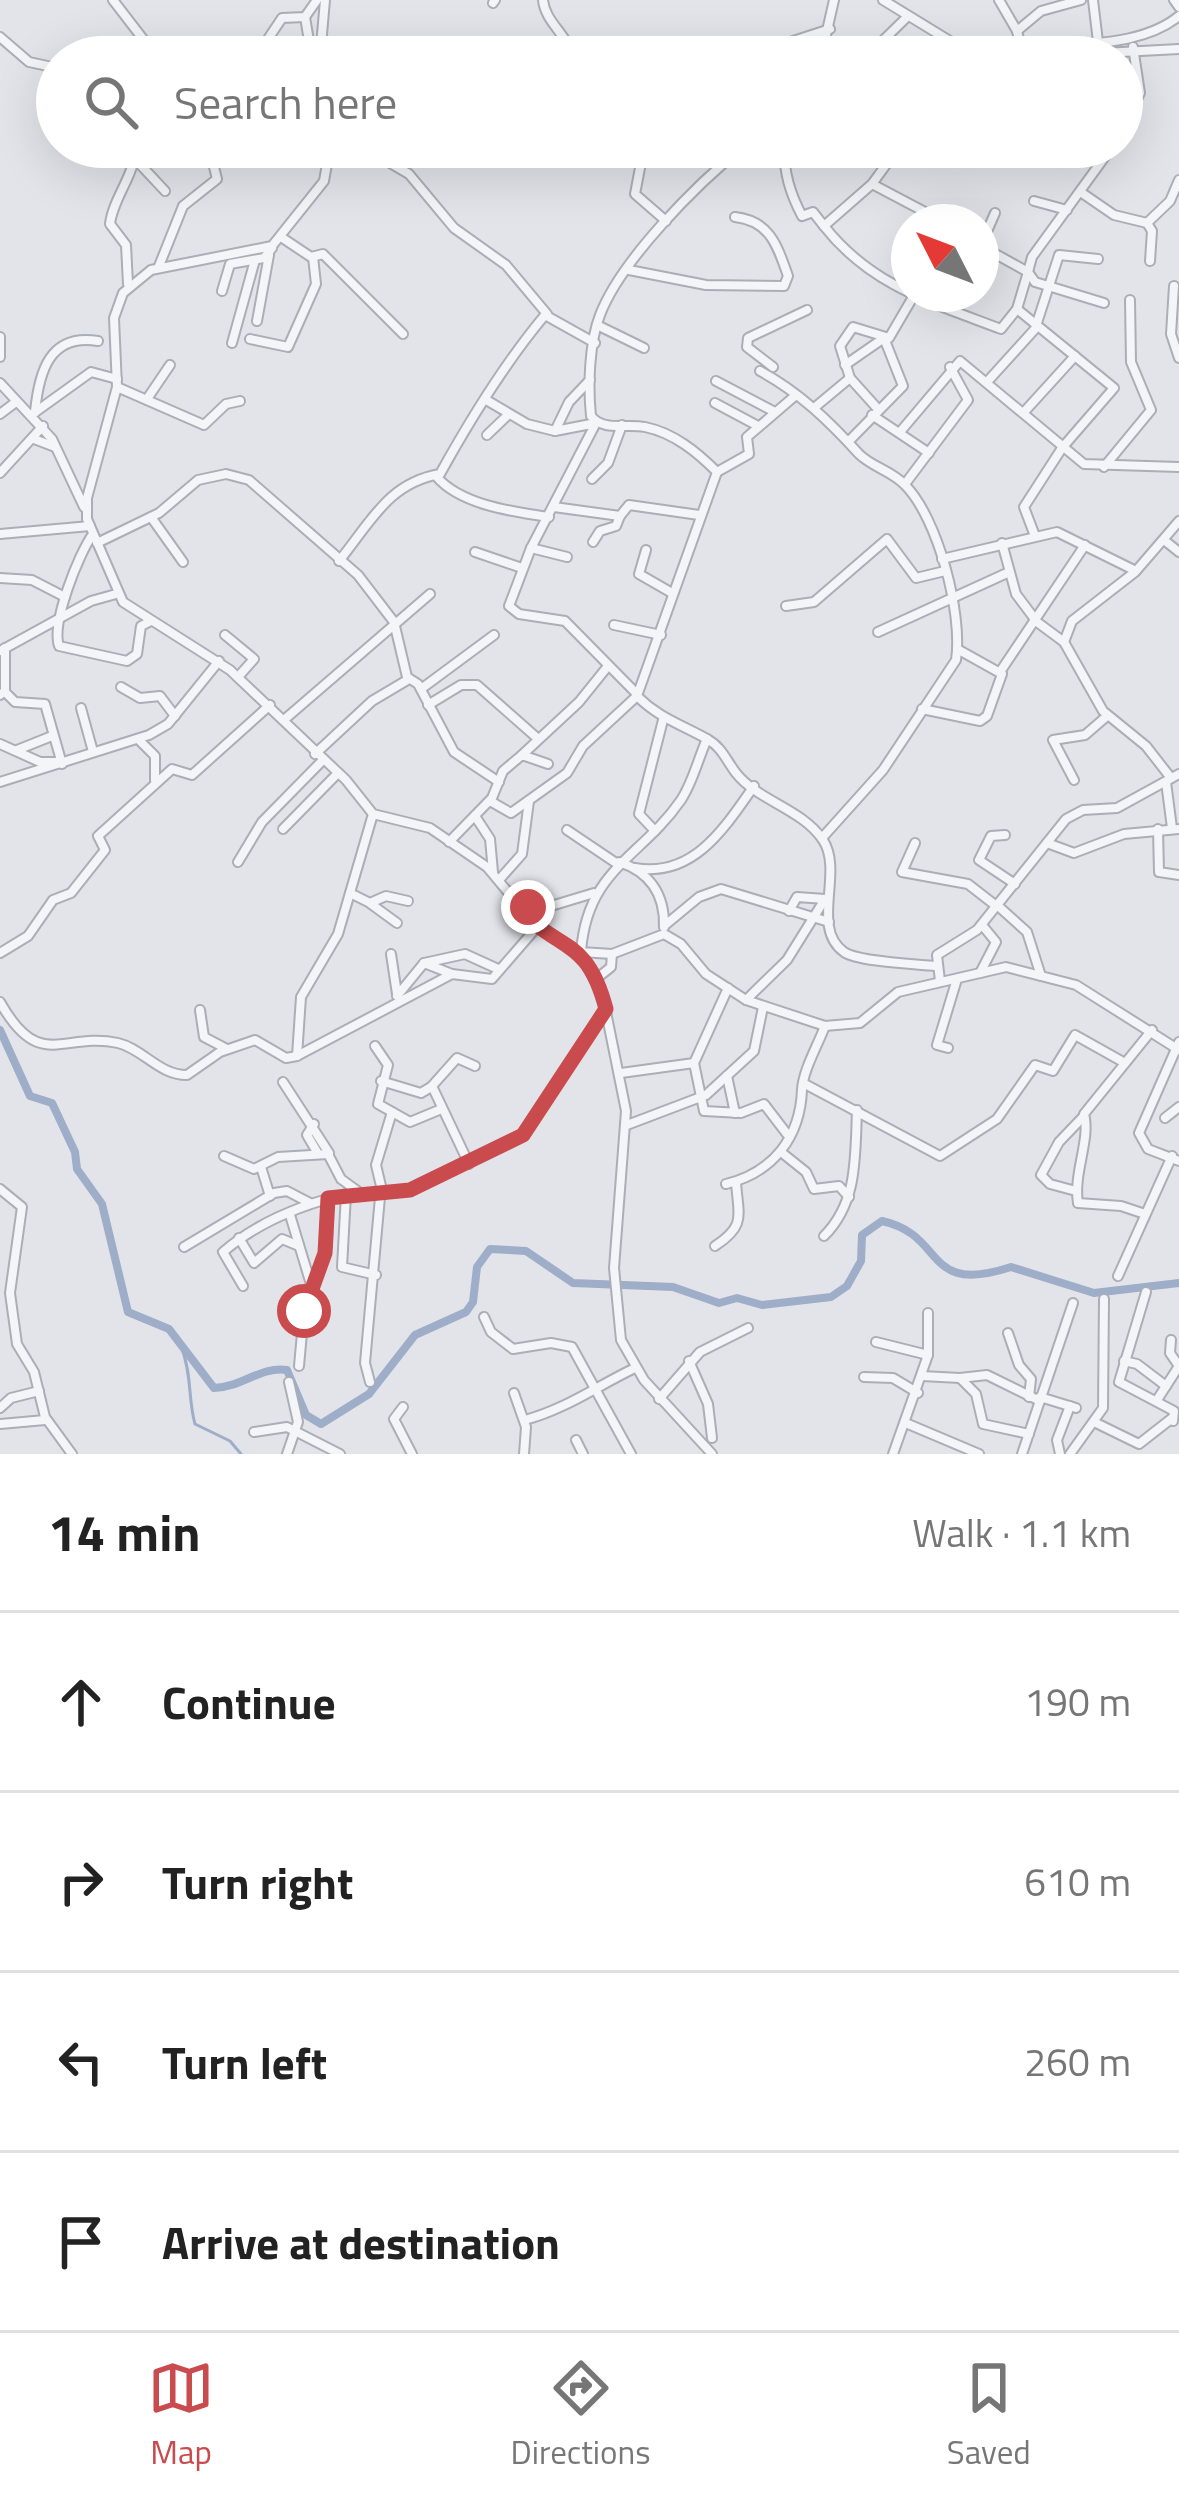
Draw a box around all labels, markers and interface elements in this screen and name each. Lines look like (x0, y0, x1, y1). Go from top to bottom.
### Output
search box (36, 36, 1143, 168)
text: Search here (174, 68, 397, 136)
icon: search (78, 69, 144, 135)
north arrow (891, 204, 999, 312)
route end (501, 880, 555, 934)
route start (277, 1284, 331, 1338)
text: 14 min (48, 1493, 201, 1571)
text: Walk · 1.1 km (912, 1503, 1131, 1562)
text: Continue (162, 1668, 336, 1736)
icon: ahead (48, 1669, 114, 1735)
text: 190 m (1024, 1672, 1131, 1731)
text: Turn right (162, 1848, 353, 1916)
icon: right (48, 1849, 114, 1915)
text: 610 m (1024, 1852, 1131, 1911)
text: Turn left (162, 2028, 327, 2096)
icon: left (48, 2029, 114, 2095)
text: 260 m (1024, 2032, 1131, 2091)
text: Arrive at destination (162, 2208, 560, 2276)
icon: arrive (48, 2209, 114, 2275)
tab: Map (148, 2355, 214, 2477)
tab: Directions (511, 2355, 650, 2477)
tab: Saved (947, 2355, 1031, 2477)

